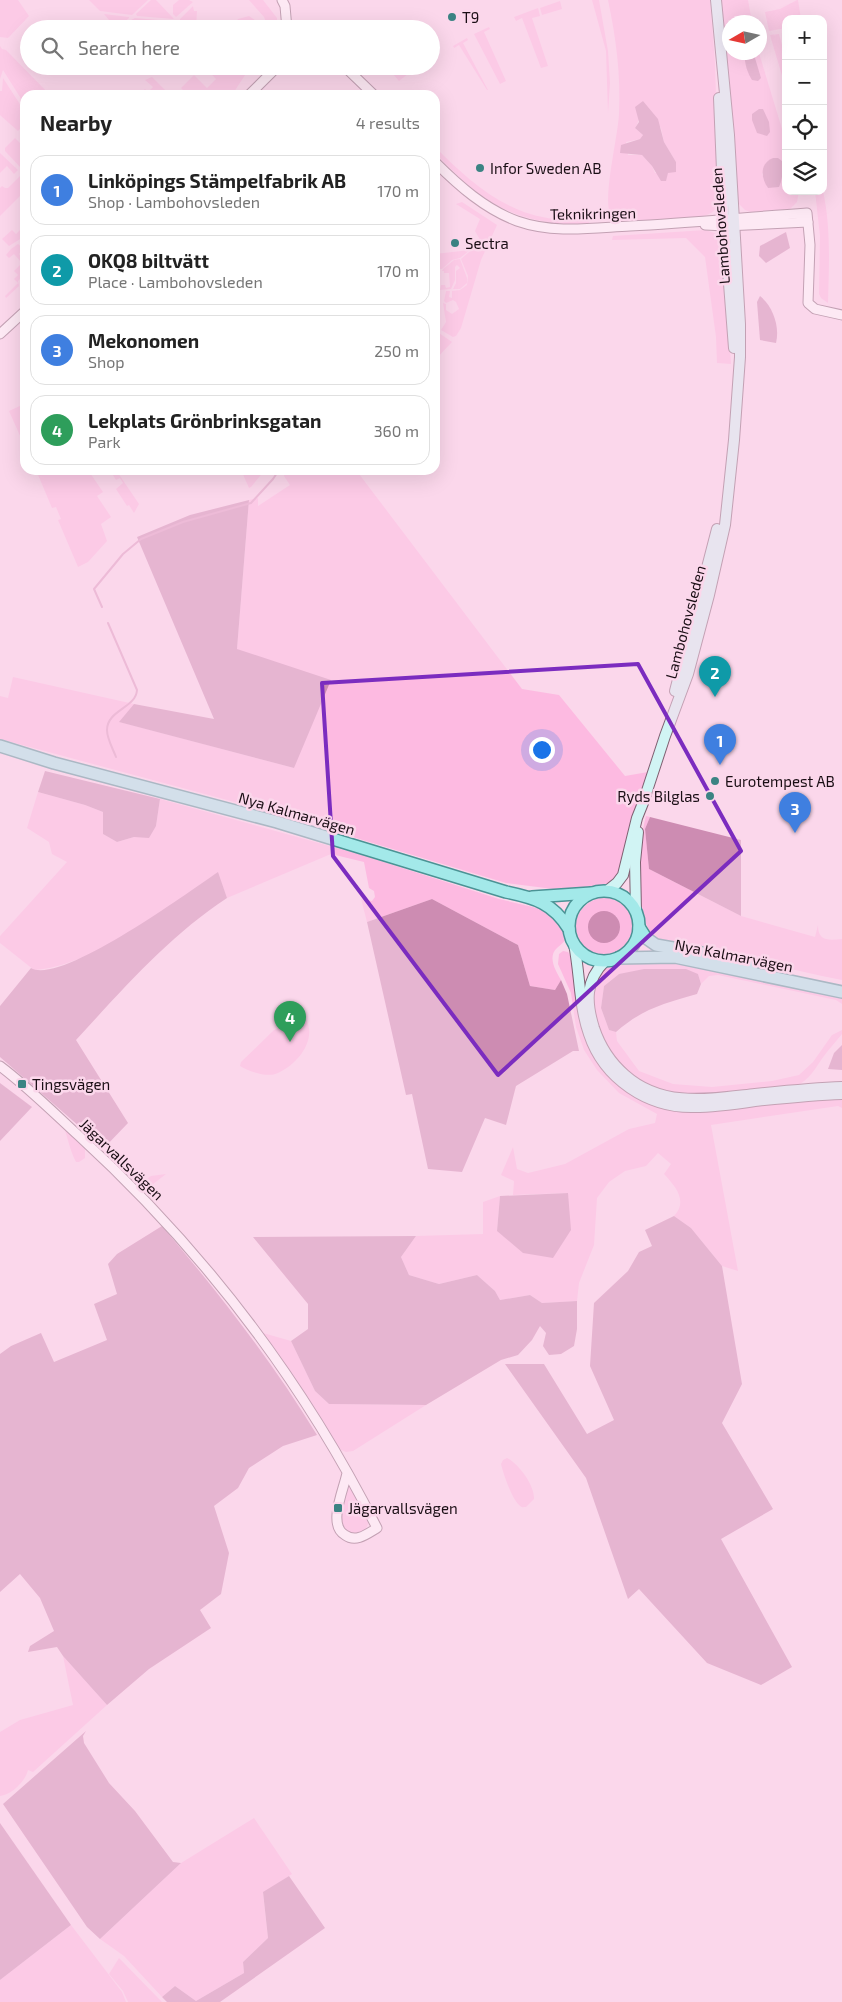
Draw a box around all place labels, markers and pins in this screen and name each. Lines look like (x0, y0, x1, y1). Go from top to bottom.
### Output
place label: T9 (462, 8, 479, 26)
marker: T9 (446, 11, 458, 23)
place label: Infor Sweden AB (490, 159, 601, 177)
marker: Infor Sweden AB (474, 162, 486, 174)
place label: Sectra (465, 234, 509, 252)
marker: Sectra (449, 237, 461, 249)
pin: 2 (699, 656, 731, 697)
pin: 1 (704, 724, 736, 765)
place label: Eurotempest AB (725, 772, 835, 790)
marker: Eurotempest AB (709, 775, 721, 787)
place label: Ryds Bilglas (617, 787, 700, 805)
marker: Ryds Bilglas (704, 790, 716, 802)
pin: 3 (779, 792, 811, 833)
pin: 4 (274, 1001, 306, 1042)
place label: Tingsvägen (32, 1075, 110, 1093)
marker: Tingsvägen (16, 1078, 28, 1090)
place label: Jägarvallsvägen (348, 1499, 458, 1517)
marker: Jägarvallsvägen (332, 1502, 344, 1514)

